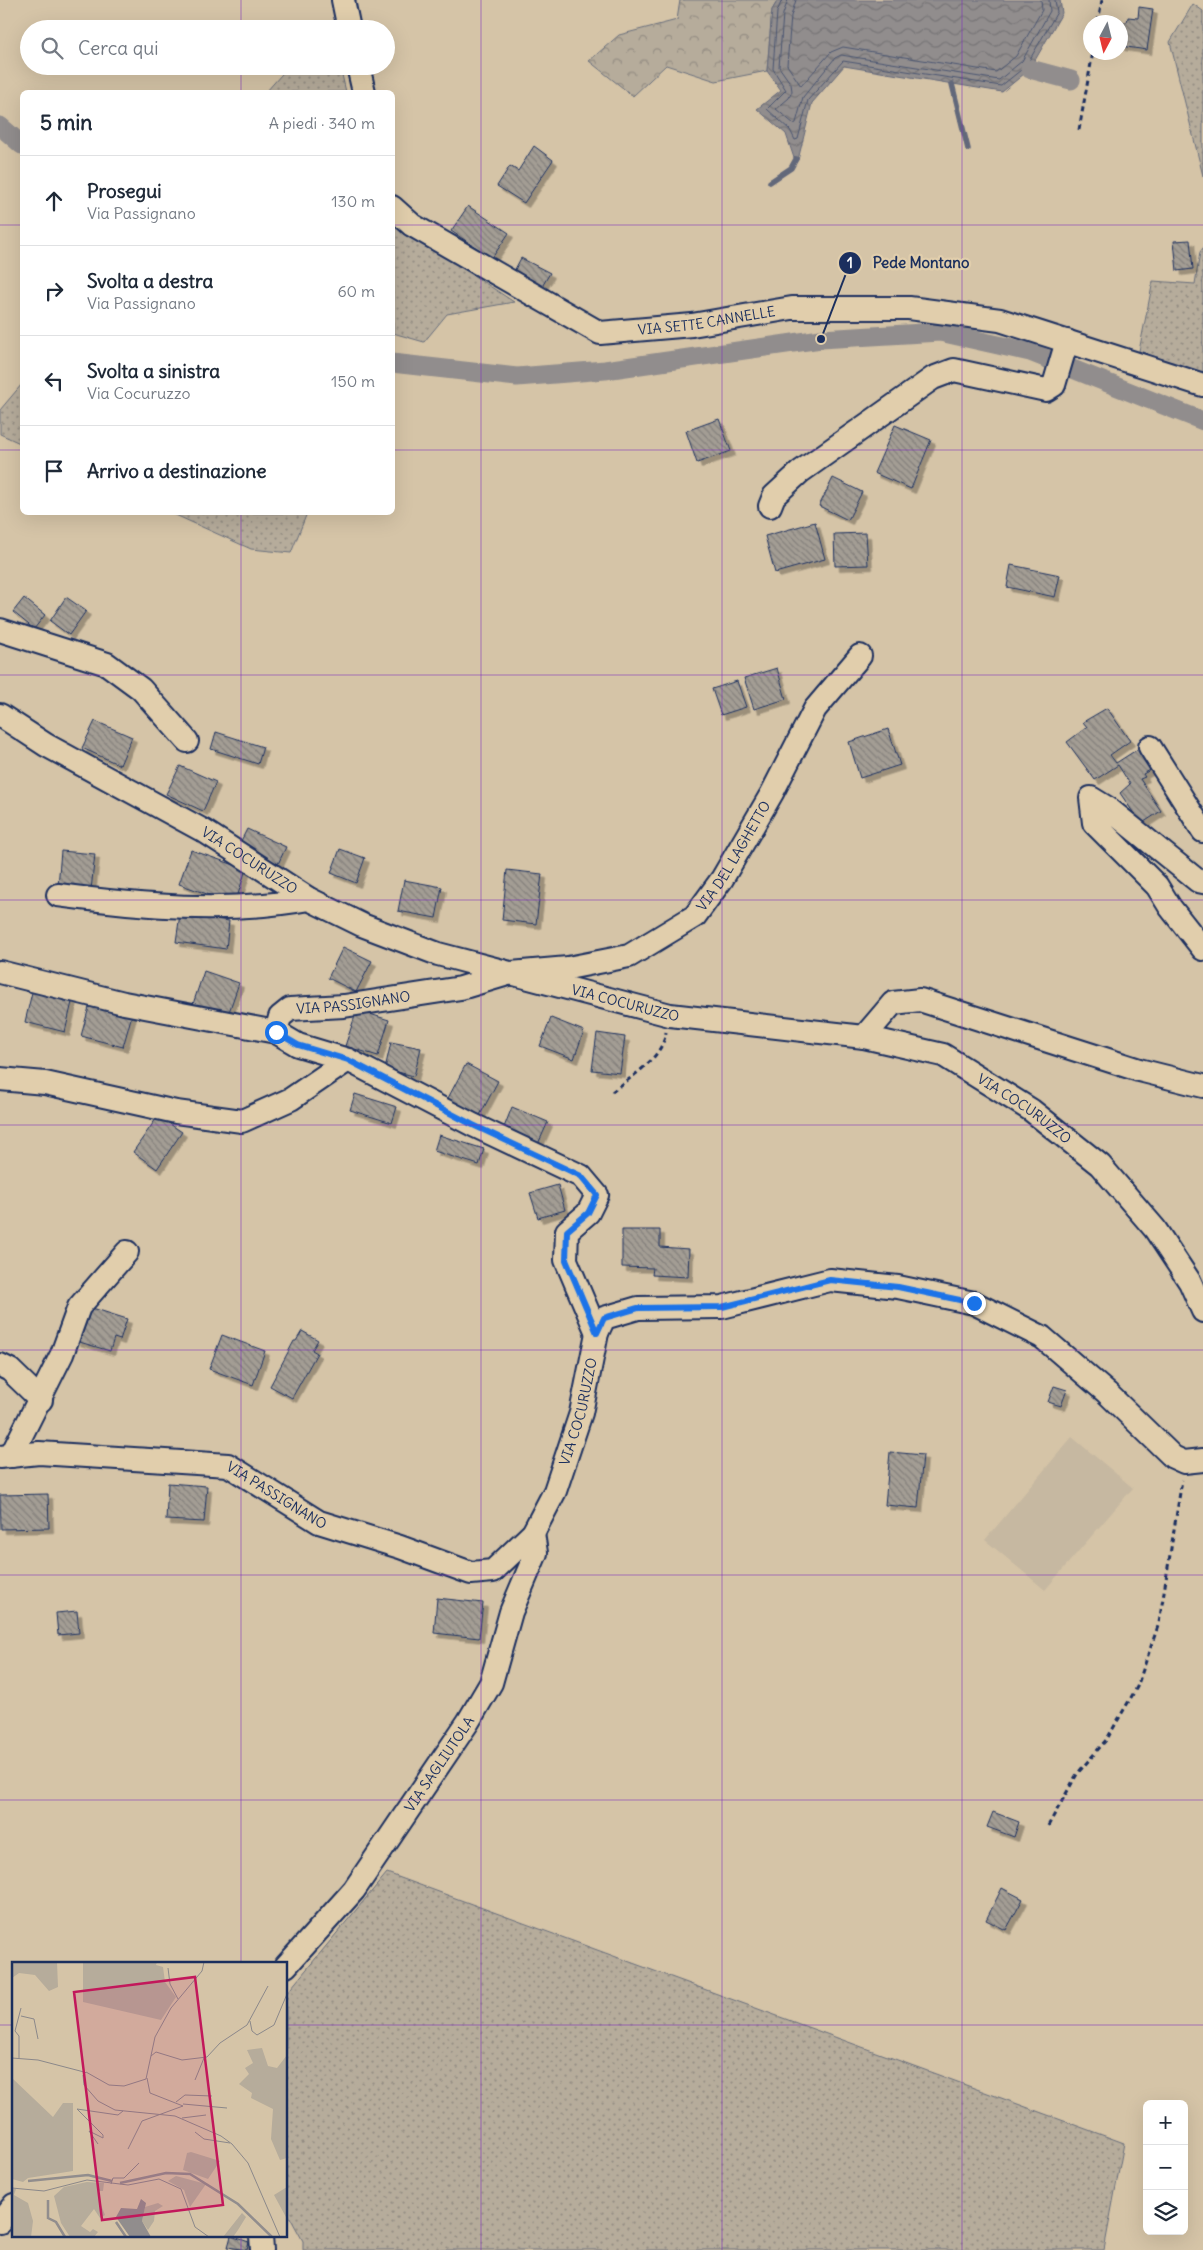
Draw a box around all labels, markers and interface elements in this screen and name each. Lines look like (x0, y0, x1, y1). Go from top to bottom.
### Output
north arrow (1083, 15, 1128, 60)
search box (20, 20, 395, 75)
icon: search (38, 34, 66, 62)
text: Cerca qui (78, 36, 159, 60)
text: 5 min (40, 109, 92, 136)
text: A piedi · 340 m (269, 113, 375, 133)
text: Prosegui (87, 179, 162, 203)
icon: ahead (40, 187, 68, 215)
text: 130 m (331, 191, 375, 211)
text: Via Passignano (87, 203, 196, 223)
callout: Pede Montano (838, 248, 980, 278)
text: 1 (847, 253, 853, 272)
text: Pede Montano (873, 253, 970, 272)
text: Svolta a destra (87, 269, 213, 293)
icon: right (40, 277, 68, 305)
text: 60 m (337, 281, 375, 301)
text: Via Passignano (87, 293, 196, 313)
street label: VIA SETTE CANNELLE (637, 302, 777, 339)
text: Svolta a sinistra (87, 359, 220, 383)
icon: left (40, 367, 68, 395)
text: 150 m (331, 371, 375, 391)
text: Via Cocuruzzo (87, 383, 190, 403)
icon: arrive (40, 457, 68, 485)
text: Arrivo a destinazione (87, 459, 266, 483)
street label: VIA DEL LAGHETTO (693, 798, 775, 915)
street label: VIA COCURUZZO (198, 823, 301, 898)
street label: VIA COCURUZZO (569, 980, 680, 1025)
street label: VIA PASSIGNANO (296, 987, 412, 1018)
route start (265, 1021, 288, 1044)
street label: VIA COCURUZZO (974, 1070, 1075, 1148)
route end (963, 1292, 986, 1315)
street label: VIA COCURUZZO (555, 1356, 601, 1468)
street label: VIA PASSIGNANO (223, 1457, 329, 1533)
street label: VIA SAGLIUTOLA (401, 1713, 478, 1816)
inset map (12, 1962, 288, 2238)
map controls (1143, 2100, 1188, 2235)
button: + (1143, 2100, 1188, 2145)
button: − (1143, 2145, 1188, 2190)
button: layers (1143, 2190, 1188, 2235)

